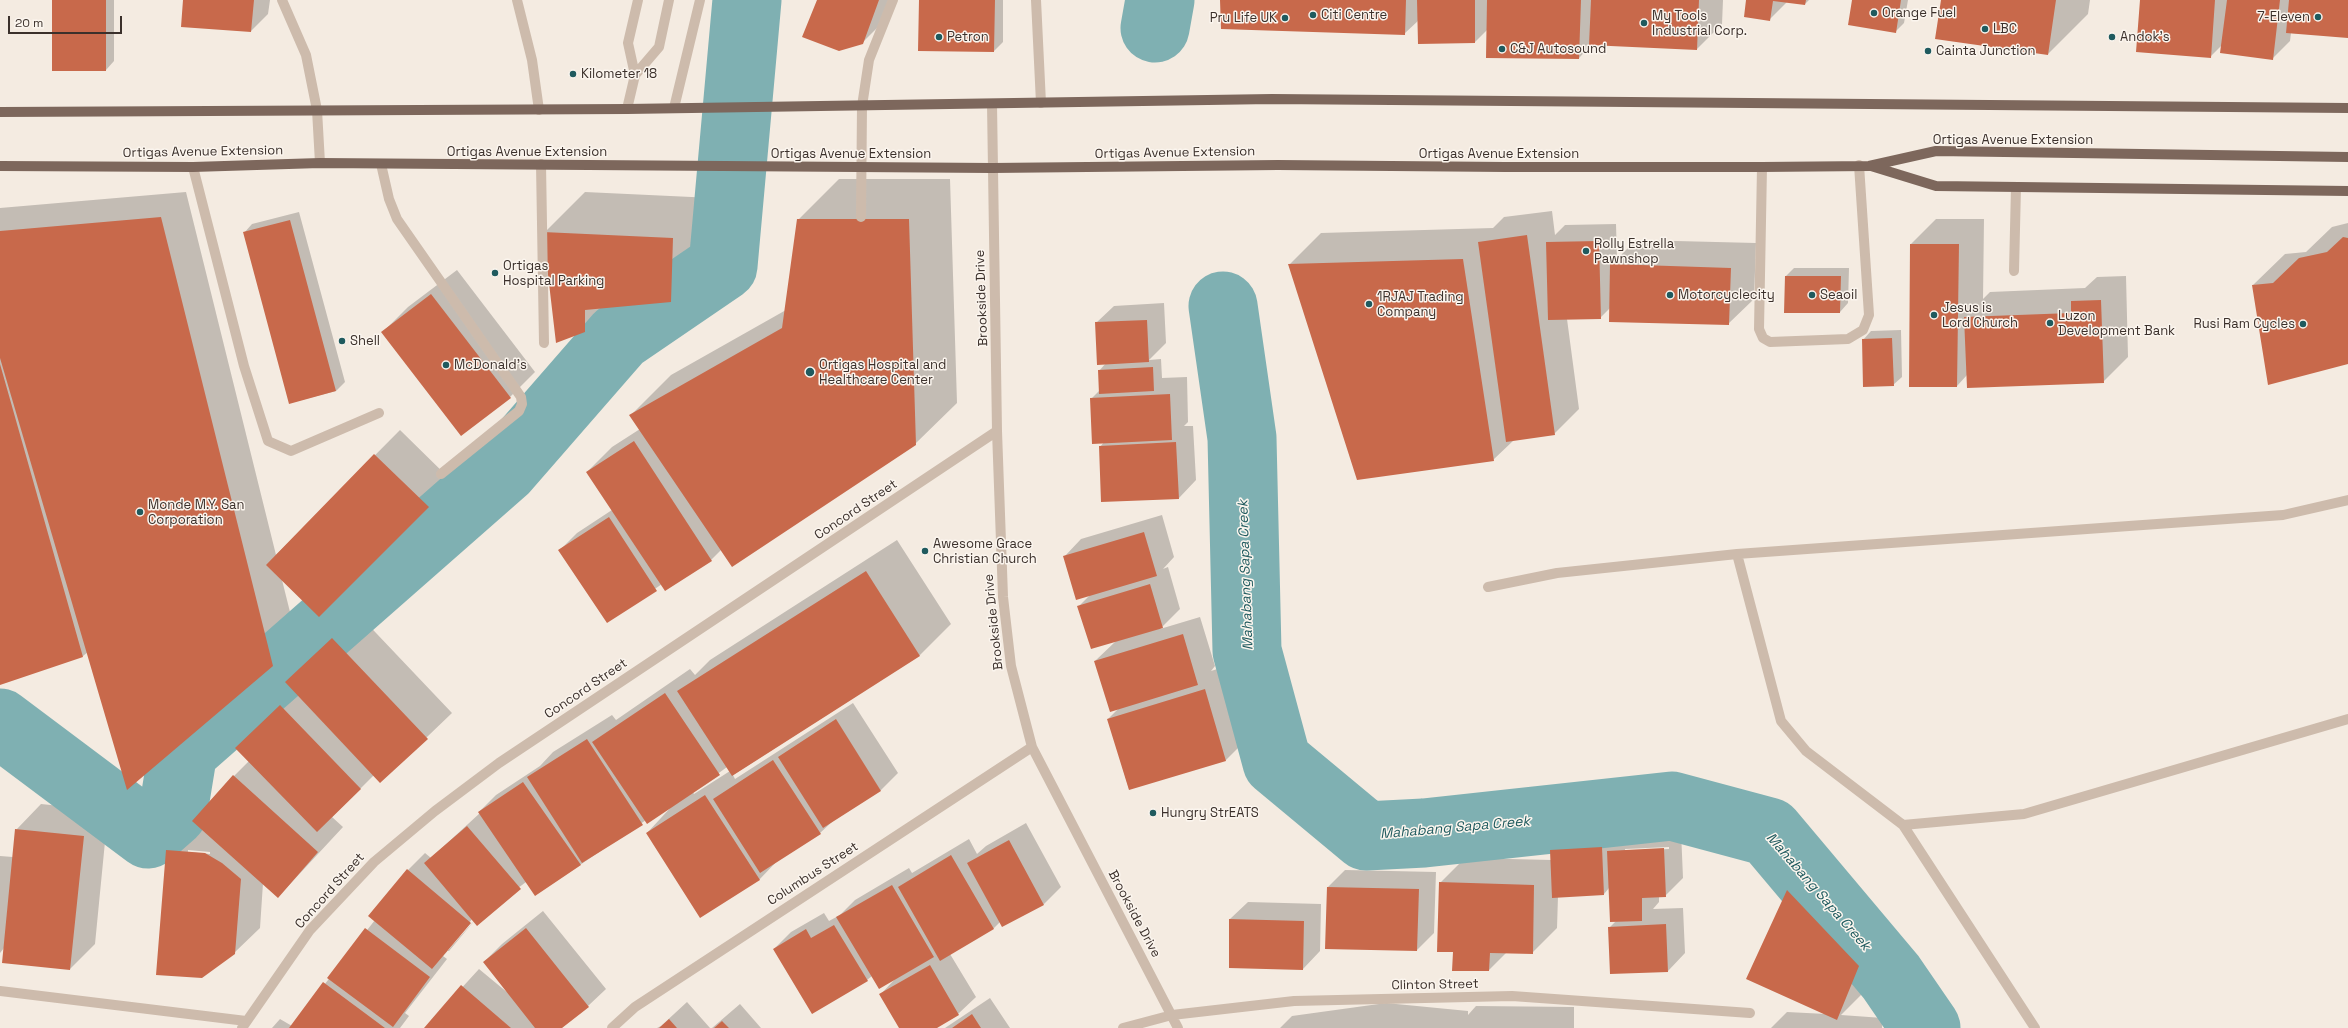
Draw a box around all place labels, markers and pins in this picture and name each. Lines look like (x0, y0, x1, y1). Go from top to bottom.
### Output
place label: Orange Fuel (1882, 5, 1956, 21)
place label: Citi Centre (1321, 7, 1387, 23)
place label: My Tools Industrial Corp. (1652, 8, 1747, 39)
marker: Orange Fuel (1869, 8, 1879, 18)
place label: 7-Eleven (2257, 9, 2310, 25)
place label: Pru Life UK (1210, 10, 1277, 26)
marker: Citi Centre (1308, 10, 1318, 20)
marker: 7-Eleven (2313, 12, 2323, 22)
marker: Pru Life UK (1280, 13, 1290, 23)
marker: My Tools Industrial Corp. (1639, 18, 1649, 28)
place label: LBC (1993, 21, 2017, 37)
marker: LBC (1980, 24, 1990, 34)
place label: Petron (947, 29, 989, 45)
place label: Andok's (2120, 29, 2170, 45)
marker: Petron (934, 32, 944, 42)
marker: Andok's (2107, 32, 2117, 42)
place label: C&J Autosound (1510, 41, 1606, 57)
place label: Cainta Junction (1936, 43, 2036, 59)
marker: C&J Autosound (1497, 44, 1507, 54)
marker: Cainta Junction (1923, 46, 1933, 56)
place label: Kilometer 18 (581, 66, 657, 82)
marker: Kilometer 18 (568, 69, 578, 79)
place label: Rolly Estrella Pawnshop (1594, 236, 1674, 267)
marker: Rolly Estrella Pawnshop (1581, 246, 1591, 256)
place label: Ortigas Hospital Parking (503, 258, 604, 289)
marker: Ortigas Hospital Parking (490, 268, 500, 278)
place label: Motorcyclecity (1678, 287, 1775, 303)
place label: Seaoil (1820, 287, 1857, 303)
place label: 1RJAJ Trading Company (1377, 289, 1464, 320)
marker: Motorcyclecity (1665, 290, 1675, 300)
marker: Seaoil (1807, 290, 1817, 300)
marker: 1RJAJ Trading Company (1364, 299, 1374, 309)
place label: Jesus is Lord Church (1942, 300, 2018, 331)
place label: Luzon Development Bank (2058, 308, 2175, 339)
marker: Jesus is Lord Church (1929, 310, 1939, 320)
place label: Rusi Ram Cycles (2193, 316, 2295, 332)
marker: Luzon Development Bank (2045, 318, 2055, 328)
marker: Rusi Ram Cycles (2298, 319, 2308, 329)
place label: Shell (350, 333, 380, 349)
marker: Shell (337, 336, 347, 346)
place label: McDonald's (454, 357, 527, 373)
place label: Ortigas Hospital and Healthcare Center (819, 357, 946, 388)
marker: McDonald's (441, 360, 451, 370)
marker: Ortigas Hospital and Healthcare Center (804, 366, 816, 378)
place label: Monde M.Y. San Corporation (148, 497, 245, 528)
marker: Monde M.Y. San Corporation (135, 507, 145, 517)
place label: Awesome Grace Christian Church (933, 536, 1037, 567)
marker: Awesome Grace Christian Church (920, 546, 930, 556)
place label: Hungry StrEATS (1161, 805, 1259, 821)
marker: Hungry StrEATS (1148, 808, 1158, 818)

